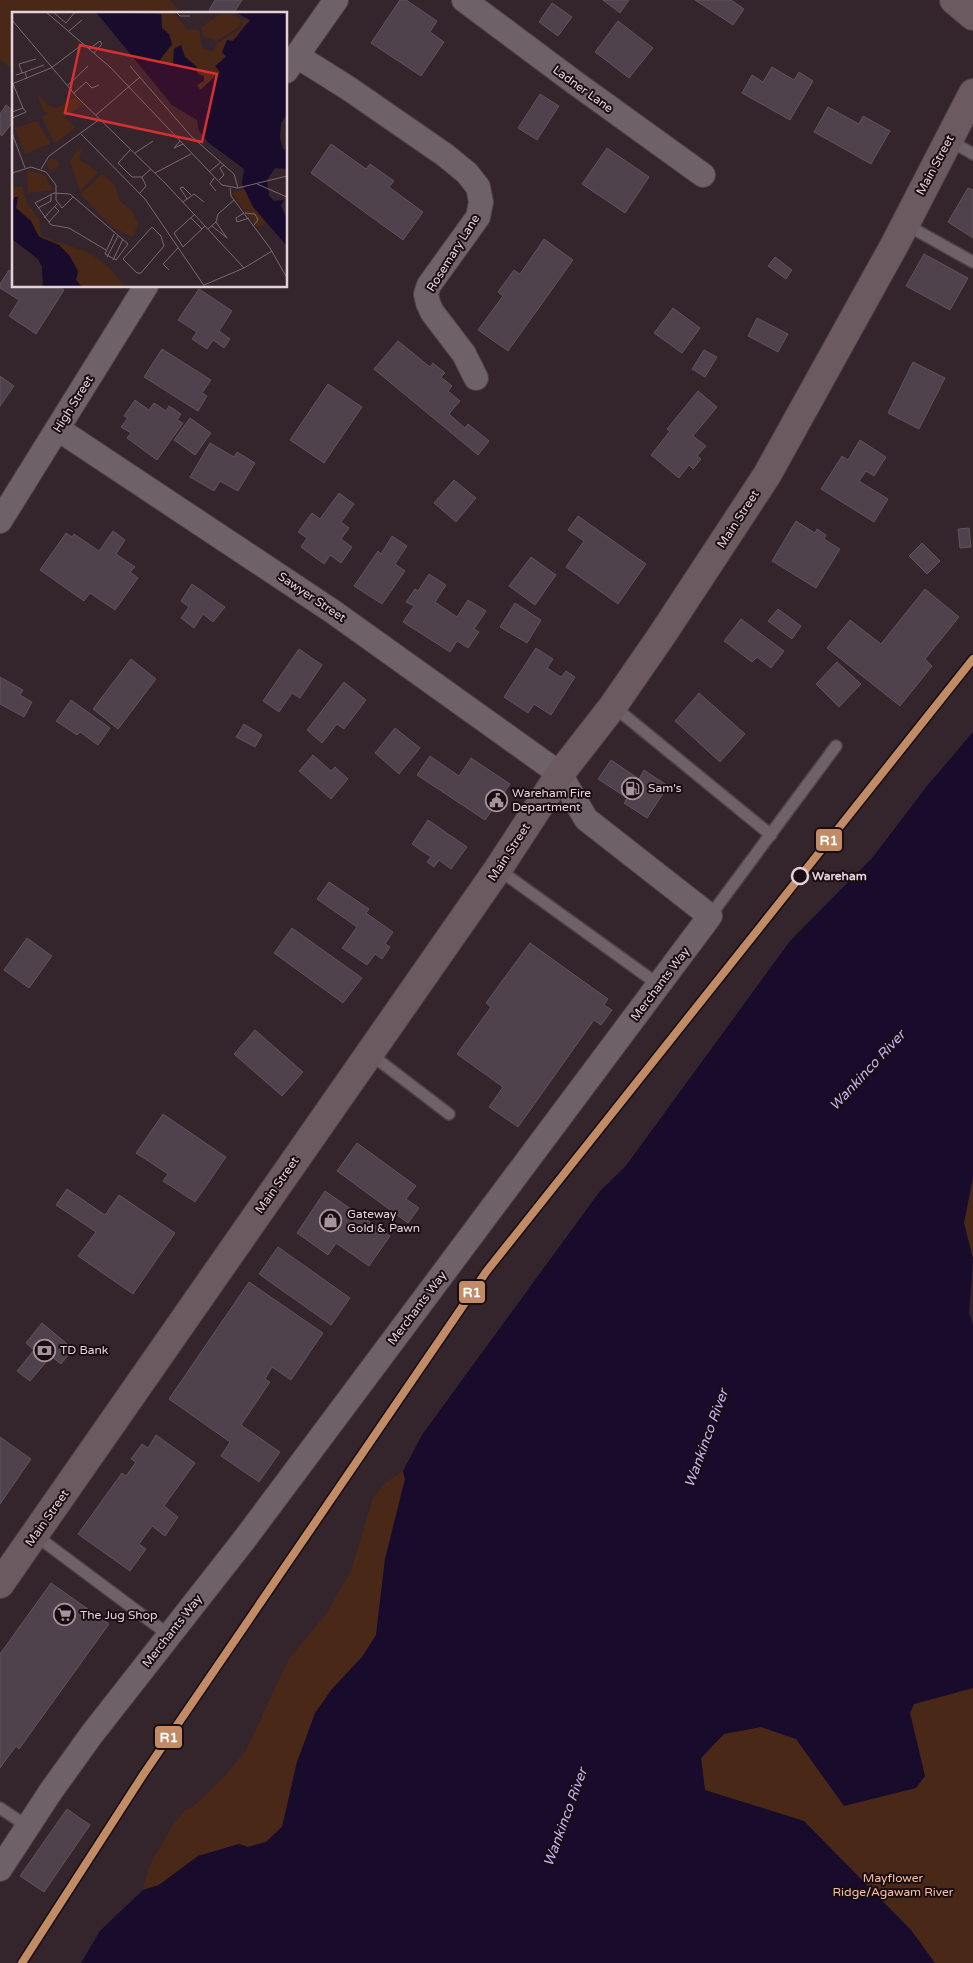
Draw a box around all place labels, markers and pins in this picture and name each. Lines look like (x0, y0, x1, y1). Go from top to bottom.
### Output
fuel station icon: Sam's (620, 776, 644, 800)
place label: Sam's (648, 781, 682, 795)
place label: Wareham Fire Department (512, 786, 591, 814)
public building icon: Wareham Fire Department (484, 788, 508, 812)
marker: Wareham (791, 867, 809, 885)
place label: Wareham (812, 869, 867, 883)
place label: Gateway Gold & Pawn (347, 1207, 420, 1235)
shop icon: Gateway Gold & Pawn (319, 1209, 343, 1233)
bank icon: TD Bank (32, 1338, 56, 1362)
place label: TD Bank (60, 1343, 109, 1357)
supermarket icon: The Jug Shop (52, 1603, 76, 1627)
place label: The Jug Shop (80, 1608, 158, 1622)

